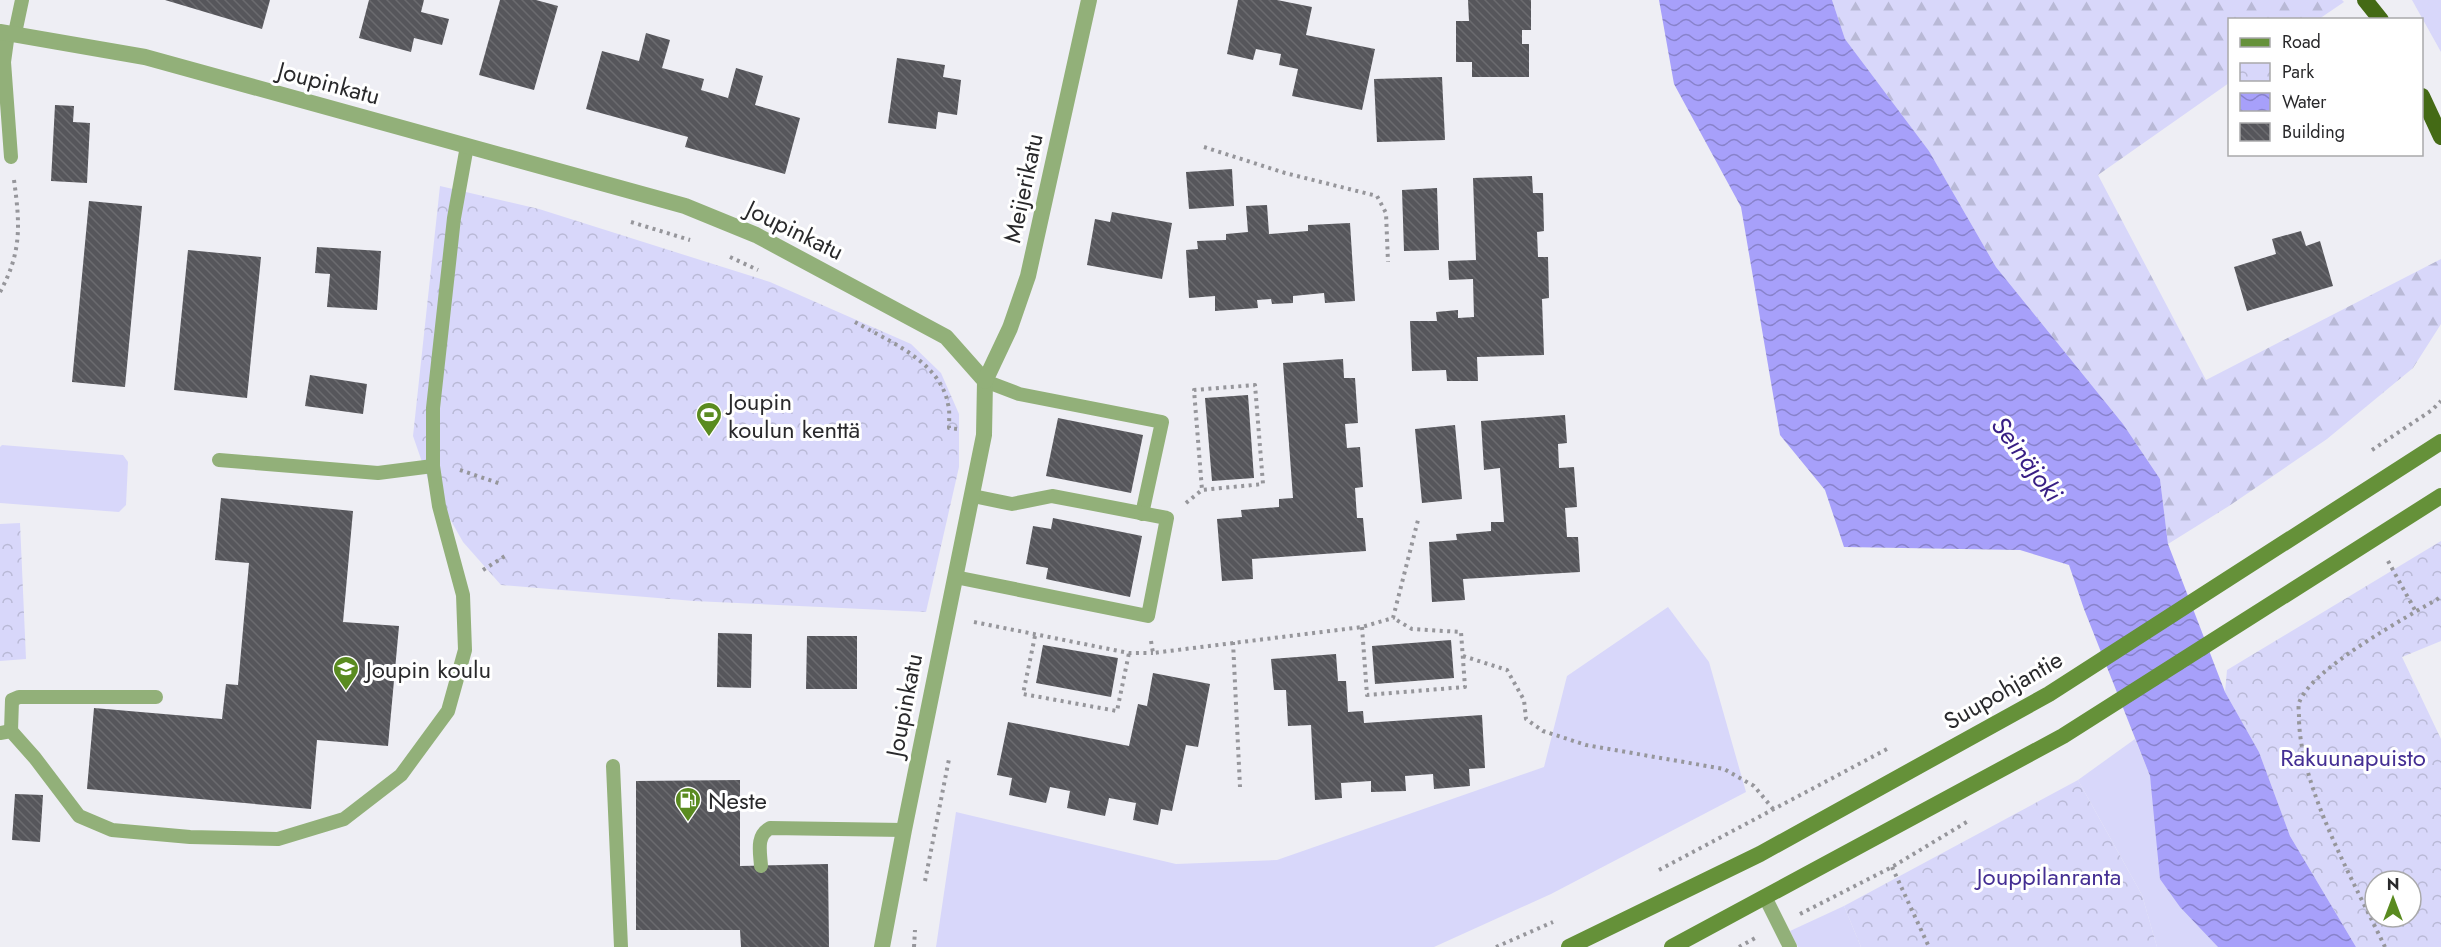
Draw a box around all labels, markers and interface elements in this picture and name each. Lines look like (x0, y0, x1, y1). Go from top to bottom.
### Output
legend (2228, 18, 2423, 156)
text: Road (2282, 29, 2321, 55)
street label: Joupinkatu (271, 52, 384, 113)
text: Park (2282, 59, 2314, 85)
text: Water (2282, 89, 2327, 115)
text: Building (2282, 119, 2345, 145)
street label: Meijerikatu (994, 130, 1052, 246)
street label: Joupinkatu (738, 190, 850, 269)
place label: Joupin koulun kenttä (725, 384, 860, 447)
sports icon: Joupin koulun kenttä (694, 400, 724, 438)
water label: Seinäjoki (1982, 408, 2072, 510)
street label: Suupohjantie (1937, 642, 2069, 738)
street label: Joupinkatu (876, 650, 931, 763)
place label: Joupin koulu (363, 652, 491, 687)
school or university icon: Joupin koulu (331, 654, 361, 692)
park label: Rakuunapuisto (2280, 740, 2426, 775)
place label: Neste (708, 783, 767, 818)
fuel station icon: Neste (673, 785, 703, 823)
park label: Jouppilanranta (1974, 859, 2121, 894)
north arrow (2363, 869, 2423, 929)
text: N (2387, 873, 2399, 896)

